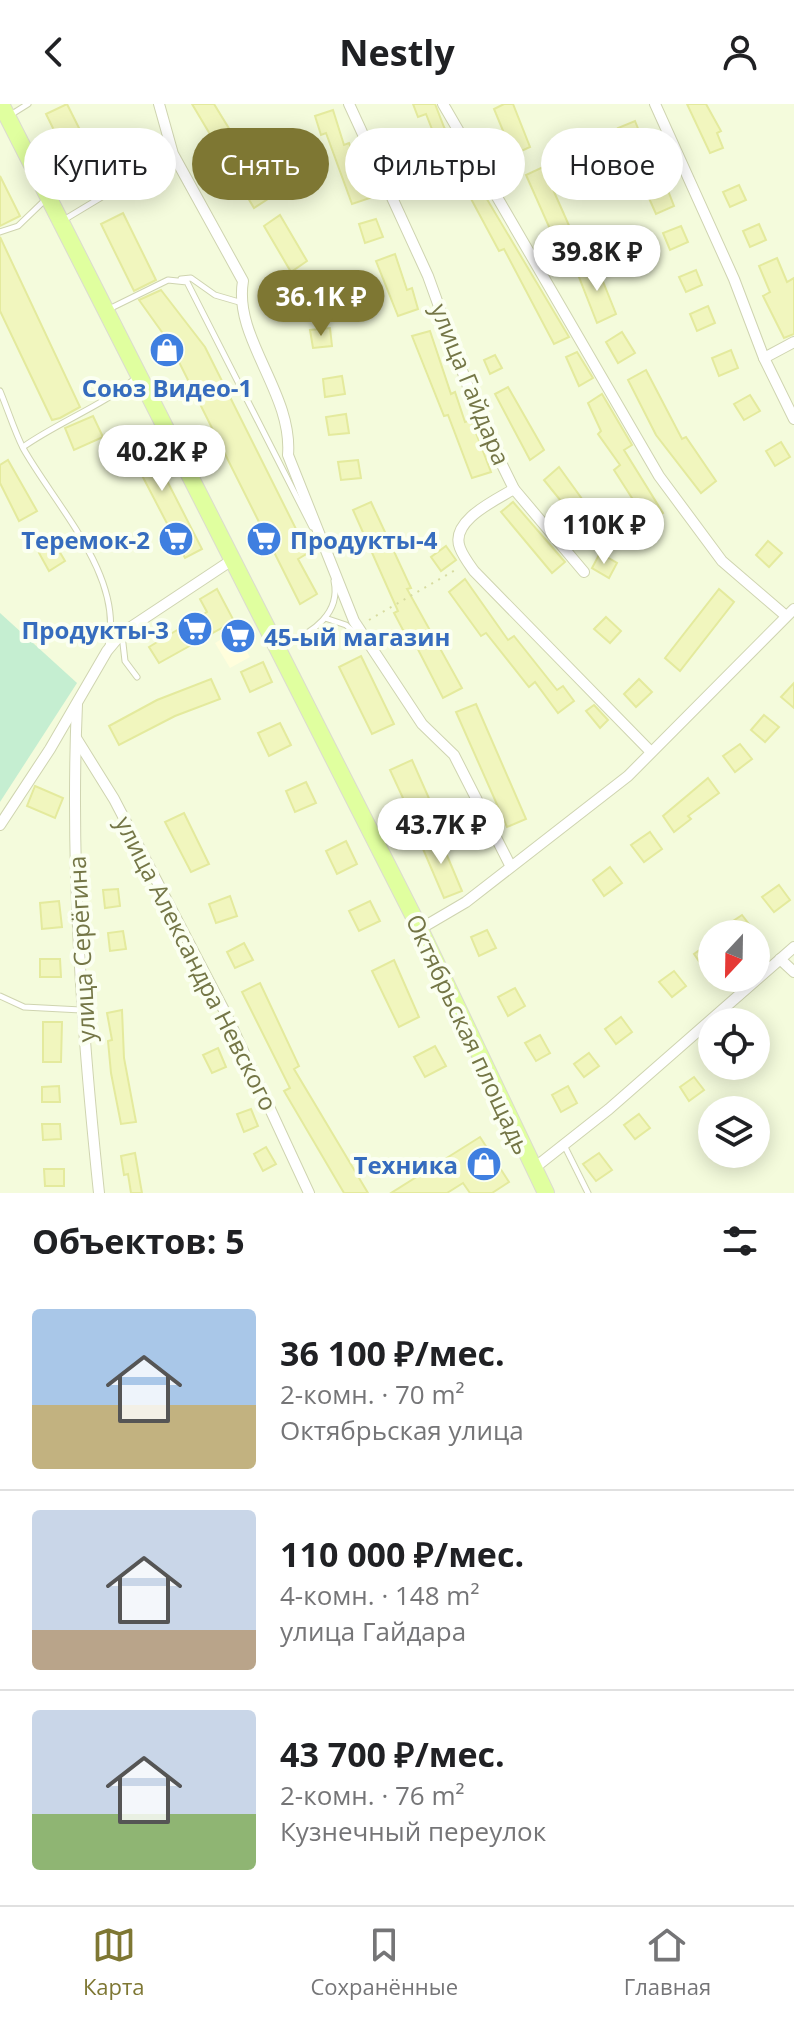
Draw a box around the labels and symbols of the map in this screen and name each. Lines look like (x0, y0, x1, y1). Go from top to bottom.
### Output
pin: 39.8K ₽ (523, 225, 671, 293)
pin: 36.1K ₽ (247, 270, 395, 338)
street label: улица Гайдара (424, 298, 518, 470)
shop icon: Союз Видео-1 (148, 331, 186, 369)
place label: Союз Видео-1 (82, 371, 252, 404)
pin: 40.2K ₽ (88, 425, 236, 493)
pin: 110K ₽ (539, 498, 669, 566)
supermarket icon: Теремок-2 (157, 520, 195, 558)
supermarket icon: Продукты-4 (245, 520, 283, 558)
place label: Теремок-2 (21, 523, 150, 556)
place label: Продукты-4 (290, 523, 438, 556)
supermarket icon: Продукты-3 (176, 610, 214, 648)
place label: Продукты-3 (21, 613, 169, 646)
supermarket icon: 45-ый магазин (219, 617, 257, 655)
place label: 45-ый магазин (264, 620, 450, 653)
pin: 43.7K ₽ (367, 798, 515, 866)
street label: улица Александра Невского (108, 810, 286, 1116)
street label: улица Серёгина (60, 855, 102, 1043)
street label: Октябрьская площадь (399, 909, 539, 1159)
north arrow (698, 920, 770, 992)
shop icon: Техника (465, 1145, 503, 1183)
place label: Техника (354, 1148, 458, 1181)

